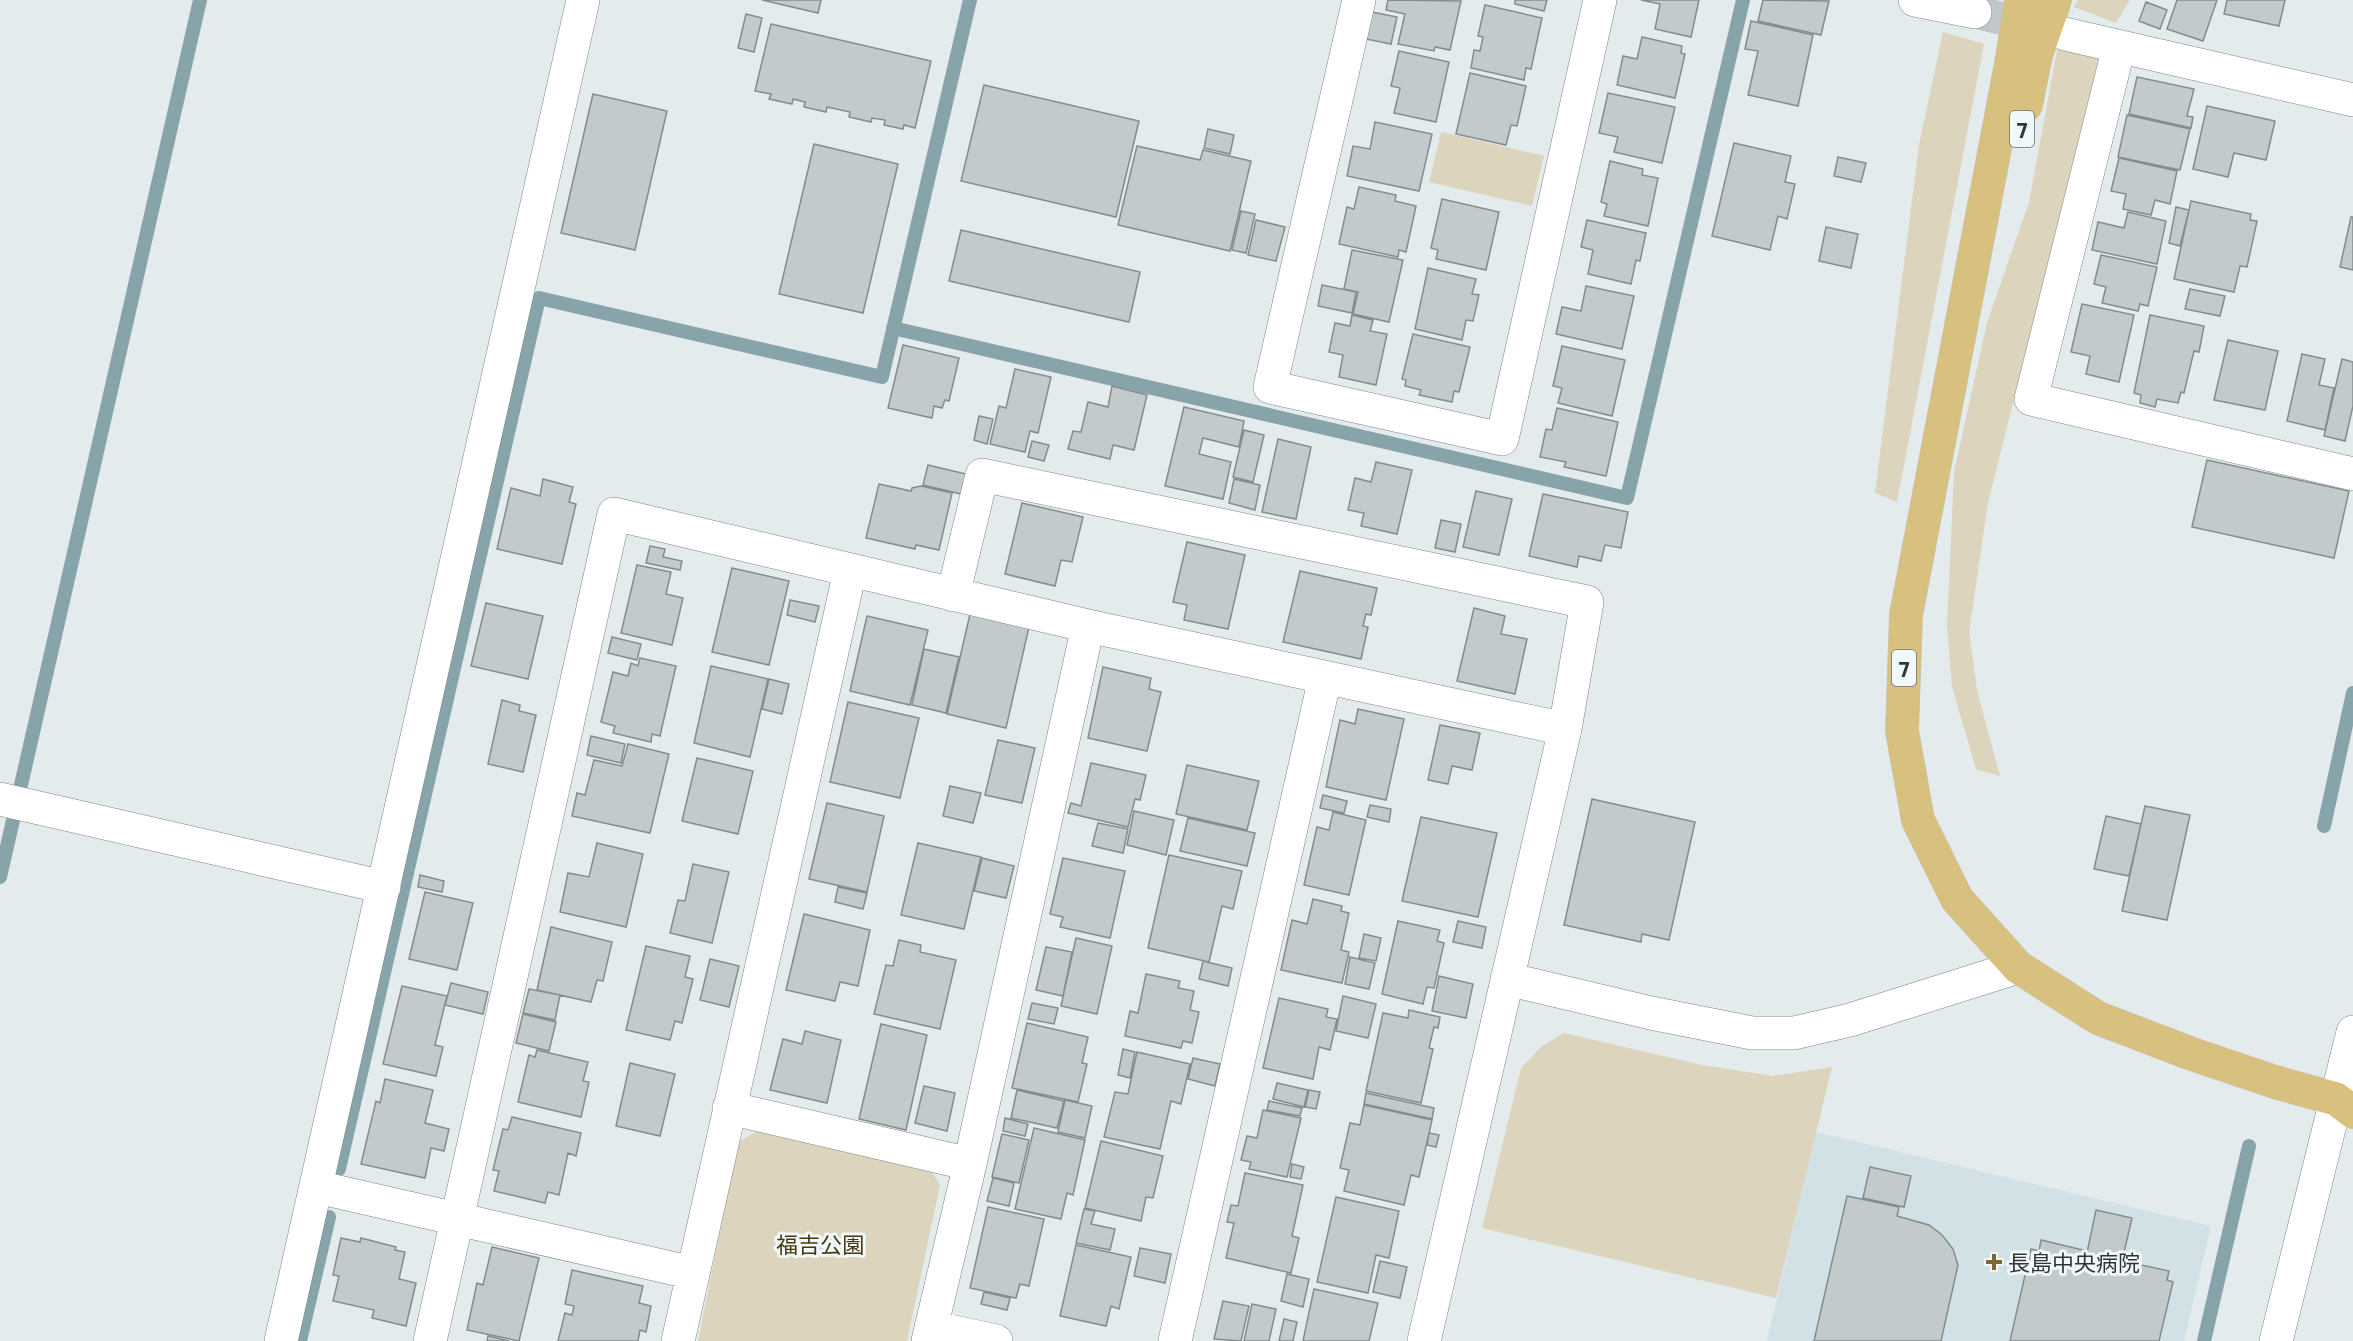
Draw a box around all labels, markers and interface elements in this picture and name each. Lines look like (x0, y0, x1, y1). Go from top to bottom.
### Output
road number: 7 (2010, 111, 2034, 147)
road number: 7 (1892, 650, 1916, 686)
park label: 福吉公園 (776, 1231, 864, 1257)
place label: 長島中央病院 (2008, 1249, 2140, 1275)
marker: 長島中央病院 (1985, 1253, 2003, 1271)

